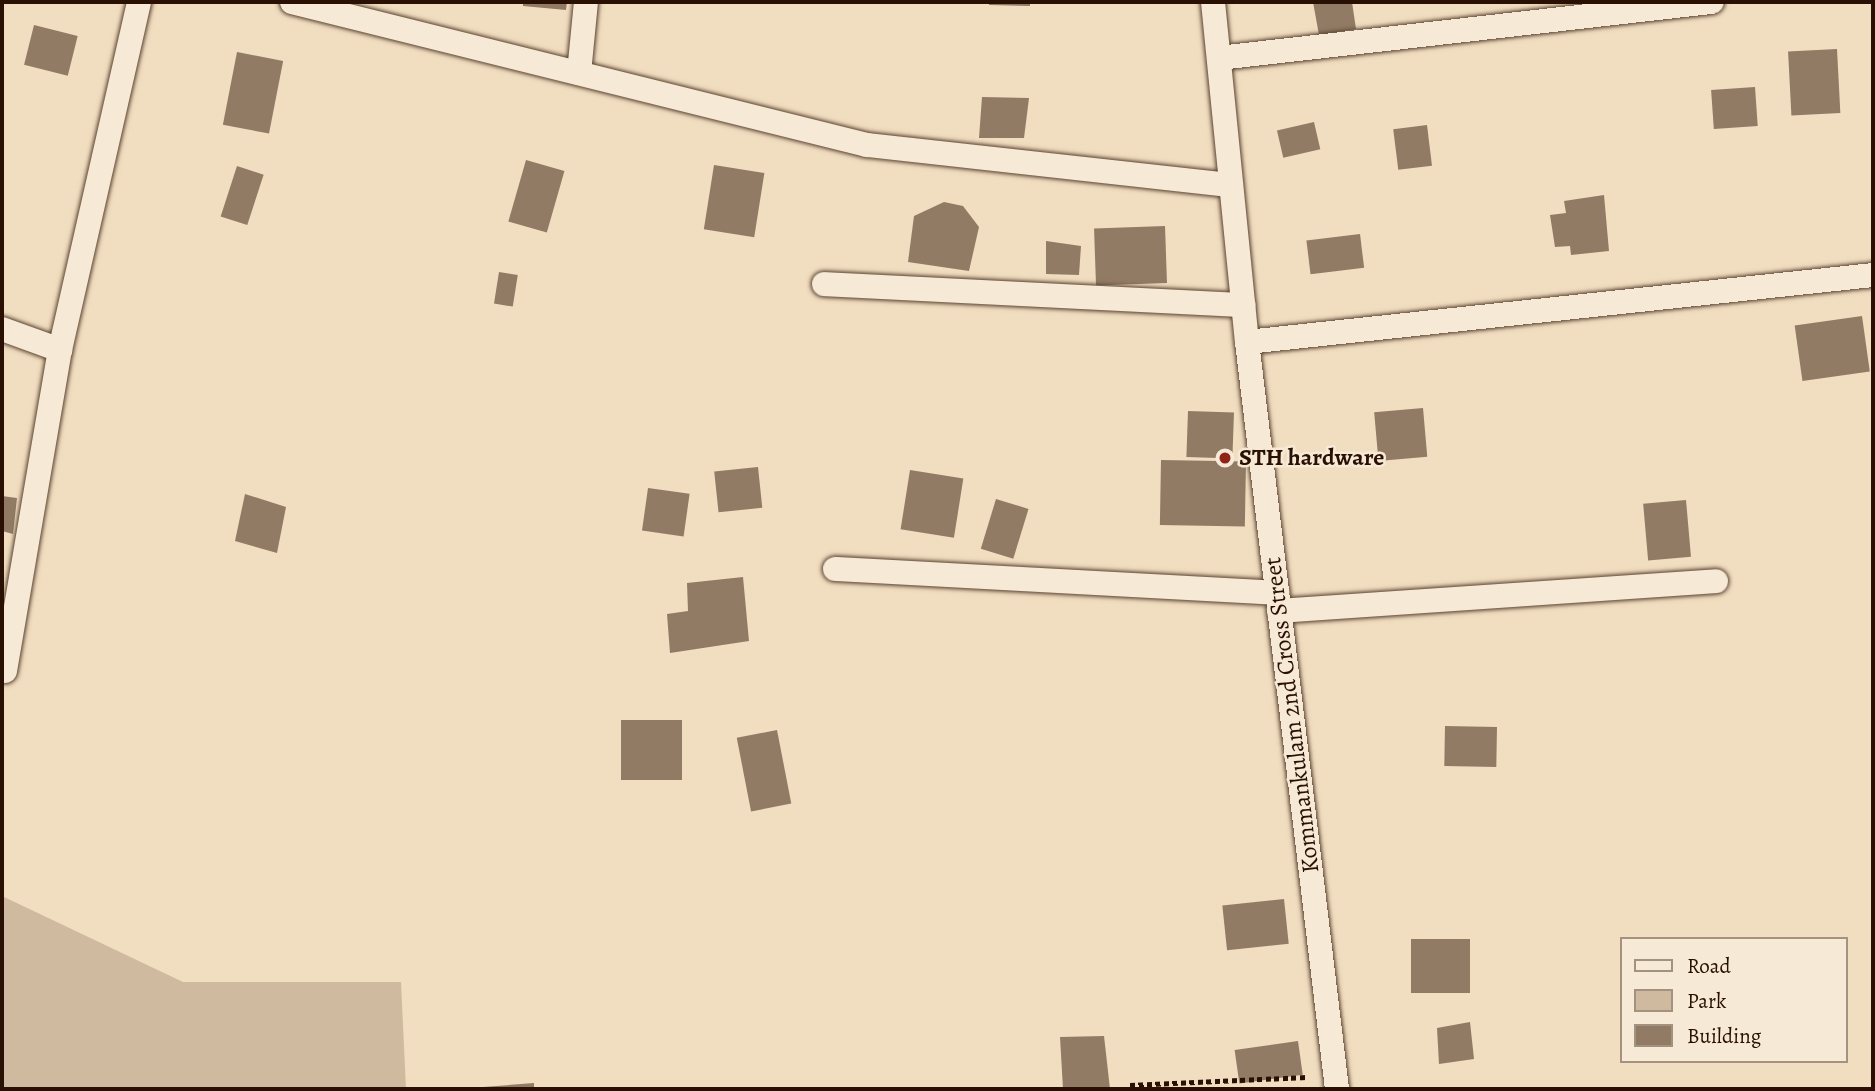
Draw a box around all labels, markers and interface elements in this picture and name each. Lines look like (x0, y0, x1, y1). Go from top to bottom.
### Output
place label: STH hardware (1239, 444, 1384, 472)
marker: STH hardware (1217, 450, 1233, 466)
street label: Kommankulam 2nd Cross Street (1258, 555, 1326, 875)
legend (1619, 937, 1847, 1063)
text: Road (1687, 952, 1731, 980)
text: Park (1687, 987, 1726, 1015)
text: Building (1687, 1022, 1761, 1050)

